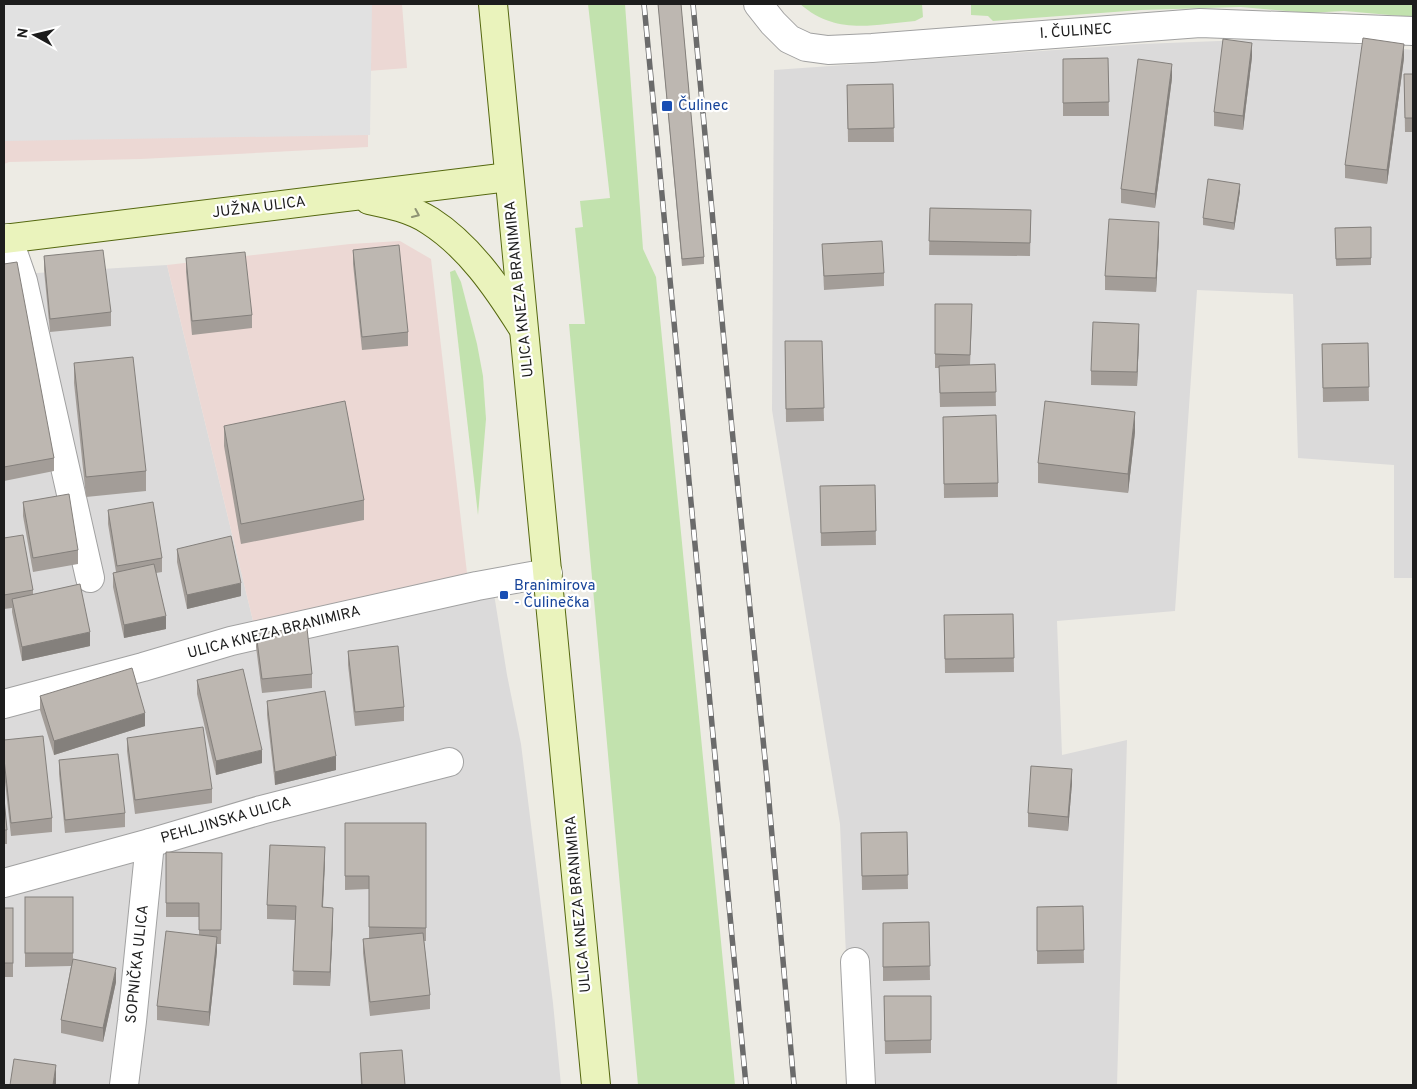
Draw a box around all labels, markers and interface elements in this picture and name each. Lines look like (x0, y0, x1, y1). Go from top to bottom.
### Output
north arrow (10, 10, 60, 60)
street label: I. ČULINEC (1039, 18, 1113, 44)
text: N (14, 27, 33, 40)
place label: Čulinec (678, 95, 728, 116)
marker: Čulinec (660, 99, 674, 113)
street label: JUŽNA ULICA (211, 192, 307, 223)
street label: ULICA KNEZA BRANIMIRA (501, 200, 539, 378)
one-way arrow (411, 208, 420, 219)
place label: Branimirova - Čulinečka (514, 577, 595, 613)
marker: Branimirova - Čulinečka (498, 589, 510, 601)
street label: ULICA KNEZA BRANIMIRA (185, 602, 363, 664)
street label: PEHLJINSKA ULICA (159, 793, 293, 849)
street label: ULICA KNEZA BRANIMIRA (562, 815, 596, 993)
street label: SOPNIČKA ULICA (120, 904, 154, 1024)

